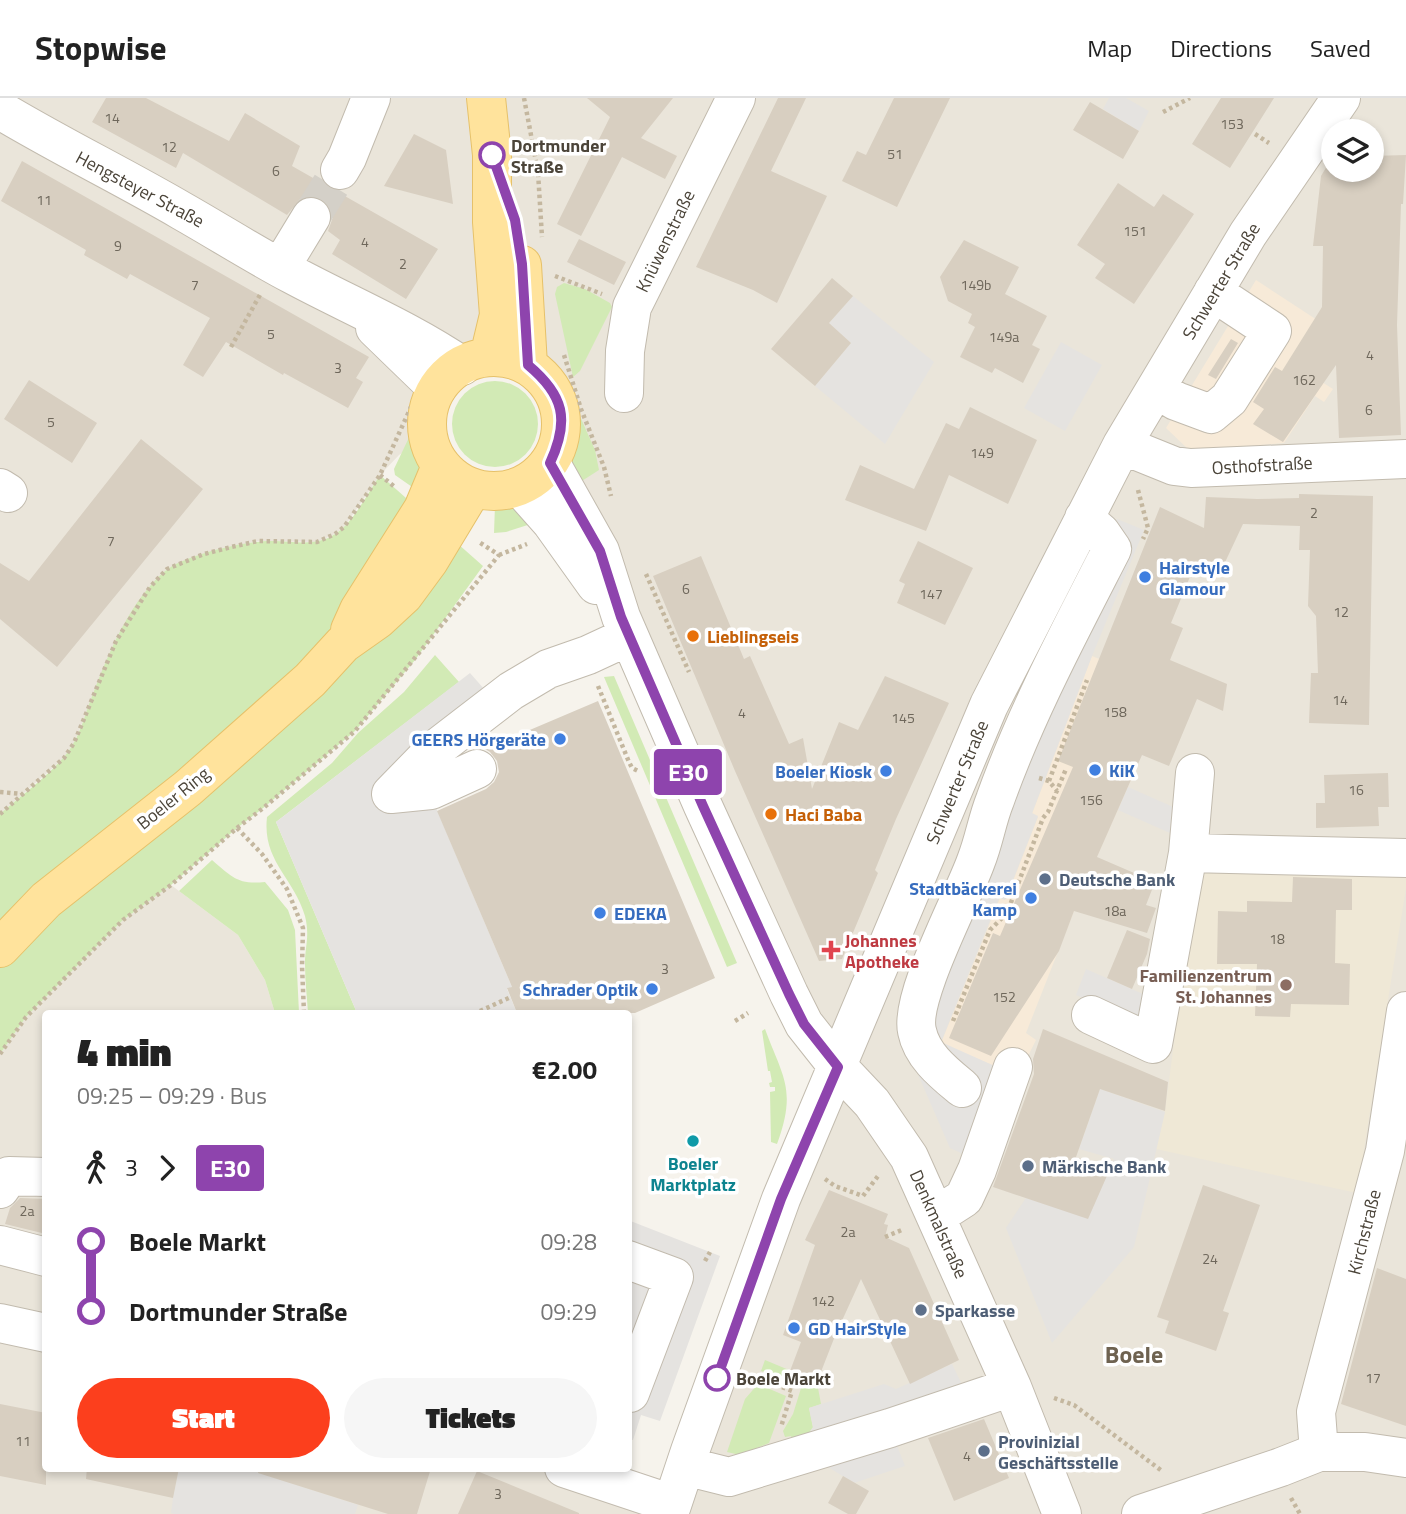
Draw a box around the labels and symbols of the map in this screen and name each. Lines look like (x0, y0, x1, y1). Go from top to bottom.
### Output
house number: 14 (104, 107, 120, 128)
house number: 153 (1220, 113, 1244, 134)
place label: Dortmunder Straße (511, 132, 606, 180)
house number: 12 (161, 136, 177, 157)
marker: Dortmunder Straße (479, 142, 505, 168)
house number: 51 (887, 143, 903, 164)
street label: Hengsteyer Straße (71, 144, 209, 234)
house number: 6 (272, 160, 280, 181)
street label: Knüwenstraße (629, 185, 701, 297)
house number: 11 (36, 189, 52, 210)
street label: Schwerter Straße (1175, 217, 1267, 345)
house number: 151 (1123, 220, 1147, 241)
house number: 4 (361, 231, 369, 252)
house number: 9 (114, 235, 122, 256)
house number: 2 (399, 253, 407, 274)
house number: 7 (191, 274, 199, 295)
house number: 149b (961, 274, 991, 295)
house number: 5 (267, 323, 275, 344)
house number: 149a (989, 326, 1019, 347)
house number: 4 (1366, 344, 1374, 365)
house number: 3 (334, 357, 342, 378)
house number: 162 (1292, 369, 1316, 390)
house number: 6 (1365, 399, 1373, 420)
house number: 5 (47, 411, 55, 432)
house number: 149 (970, 442, 994, 463)
street label: Osthofstraße (1211, 449, 1313, 481)
house number: 2 (1310, 502, 1318, 523)
house number: 7 (107, 530, 115, 551)
place label: Hairstyle Glamour (1159, 554, 1230, 602)
marker: Hairstyle Glamour (1137, 569, 1153, 585)
house number: 6 (682, 578, 690, 599)
house number: 147 (919, 583, 943, 604)
house number: 12 (1333, 601, 1349, 622)
place label: Lieblingseis (707, 623, 799, 650)
marker: Lieblingseis (685, 628, 701, 644)
house number: 14 (1332, 689, 1348, 710)
house number: 158 (1103, 701, 1127, 722)
house number: 4 (738, 702, 746, 723)
house number: 145 (891, 707, 915, 728)
street label: Schwerter Straße (919, 716, 995, 848)
place label: GEERS Hörgeräte (411, 726, 546, 753)
marker: GEERS Hörgeräte (552, 731, 568, 747)
line badge: E30 (648, 749, 728, 795)
place label: KiK (1109, 757, 1135, 784)
place label: Boeler Kiosk (775, 758, 873, 785)
street label: Boeler Ring (131, 760, 215, 836)
marker: KiK (1087, 762, 1103, 778)
marker: Boeler Kiosk (878, 763, 894, 779)
house number: 16 (1348, 779, 1364, 800)
house number: 156 (1079, 789, 1103, 810)
place label: Haci Baba (785, 801, 862, 828)
marker: Haci Baba (763, 806, 779, 822)
place label: Deutsche Bank (1059, 866, 1176, 893)
marker: Deutsche Bank (1037, 871, 1053, 887)
place label: Stadtbäckerei Kamp (909, 875, 1017, 923)
marker: Stadtbäckerei Kamp (1023, 890, 1039, 906)
place label: EDEKA (614, 900, 667, 927)
house number: 18a (1104, 900, 1126, 921)
marker: EDEKA (592, 905, 608, 921)
place label: Johannes Apotheke (845, 927, 919, 975)
house number: 18 (1269, 928, 1285, 949)
marker: Johannes Apotheke (823, 942, 839, 958)
house number: 3 (661, 958, 669, 979)
place label: Familienzentrum St. Johannes (1140, 962, 1272, 1010)
place label: Schrader Optik (523, 976, 639, 1003)
marker: Familienzentrum St. Johannes (1278, 977, 1294, 993)
marker: Schrader Optik (644, 981, 660, 997)
house number: 152 (992, 986, 1016, 1007)
marker: Boeler Marktplatz (685, 1133, 701, 1149)
place label: Boeler Marktplatz (650, 1150, 736, 1198)
place label: Märkische Bank (1042, 1153, 1167, 1180)
marker: Märkische Bank (1020, 1158, 1036, 1174)
street label: Denkmalstraße (903, 1165, 975, 1283)
street label: Kirchstraße (1340, 1186, 1388, 1278)
house number: 2a (20, 1200, 34, 1221)
house number: 2a (841, 1221, 855, 1242)
house number: 24 (1202, 1248, 1218, 1269)
house number: 142 (811, 1290, 835, 1311)
place label: Sparkasse (935, 1297, 1015, 1324)
marker: Sparkasse (913, 1302, 929, 1318)
place label: GD HairStyle (808, 1315, 906, 1342)
marker: GD HairStyle (786, 1320, 802, 1336)
district label: Boele (1105, 1336, 1163, 1372)
marker: Boele Markt (704, 1365, 730, 1391)
place label: Boele Markt (736, 1365, 831, 1392)
house number: 17 (1365, 1367, 1381, 1388)
place label: Provinizial Geschäftsstelle (998, 1428, 1118, 1476)
house number: 11 (15, 1430, 31, 1451)
marker: Provinizial Geschäftsstelle (976, 1443, 992, 1459)
house number: 4 (963, 1445, 971, 1466)
house number: 3 (494, 1483, 502, 1504)

